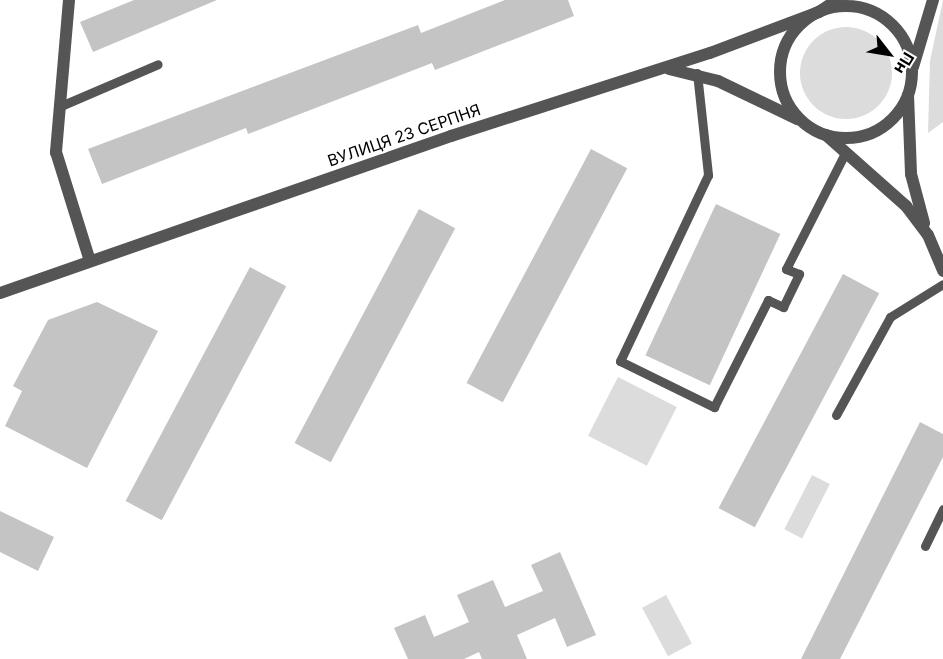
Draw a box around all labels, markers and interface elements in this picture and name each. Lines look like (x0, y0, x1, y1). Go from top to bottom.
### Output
north arrow (859, 24, 919, 84)
text: Пн (890, 49, 919, 78)
street label: ВУЛИЦЯ 23 СЕРПНЯ (325, 100, 483, 170)

